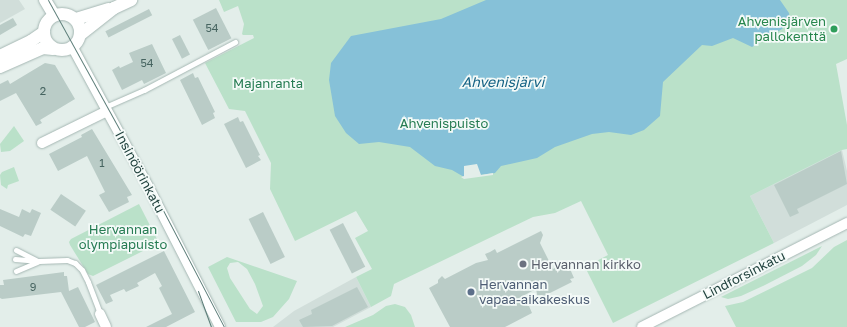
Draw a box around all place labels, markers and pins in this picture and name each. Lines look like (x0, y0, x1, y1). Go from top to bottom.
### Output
place label: Ahvenisjärven pallokenttä (738, 14, 826, 45)
marker: Ahvenisjärven pallokenttä (829, 24, 839, 34)
place label: Hervannan kirkko (531, 256, 641, 272)
marker: Hervannan kirkko (518, 259, 528, 269)
place label: Hervannan vapaa-aikakeskus (479, 277, 590, 308)
marker: Hervannan vapaa-aikakeskus (466, 287, 476, 297)

